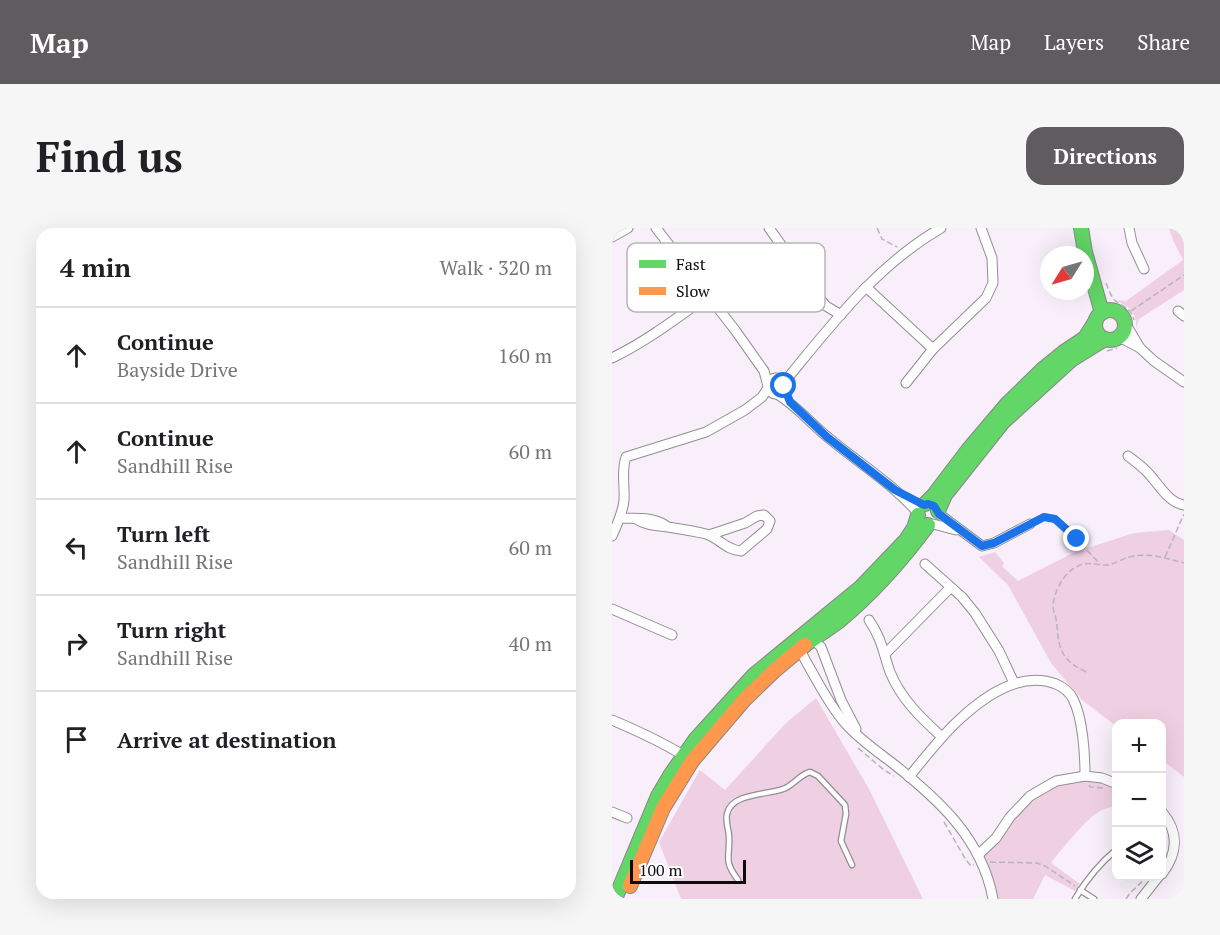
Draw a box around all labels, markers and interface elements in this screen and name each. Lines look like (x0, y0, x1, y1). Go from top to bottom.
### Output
text: Map (30, 24, 89, 61)
text: Map (970, 28, 1011, 56)
text: Layers (1044, 28, 1104, 56)
text: Share (1137, 28, 1190, 56)
button: Directions (1026, 127, 1184, 185)
text: Find us (36, 128, 183, 184)
legend (627, 243, 825, 312)
north arrow (1040, 246, 1094, 300)
text: 4 min (60, 250, 131, 284)
text: Fast (676, 253, 706, 275)
text: Walk · 320 m (440, 254, 552, 281)
text: Slow (676, 280, 710, 302)
text: Continue (117, 327, 214, 356)
icon: ahead (60, 339, 93, 372)
text: 160 m (498, 342, 552, 369)
text: Bayside Drive (117, 356, 238, 383)
route start (770, 372, 796, 398)
text: Continue (117, 423, 214, 452)
icon: ahead (60, 435, 93, 468)
text: 60 m (509, 438, 552, 465)
text: Sandhill Rise (117, 452, 233, 479)
text: Turn left (117, 519, 210, 548)
route end (1063, 525, 1089, 551)
icon: left (60, 531, 93, 564)
text: 60 m (509, 534, 552, 561)
text: Sandhill Rise (117, 548, 233, 575)
text: Turn right (117, 615, 226, 644)
icon: right (60, 627, 93, 660)
text: 40 m (509, 630, 552, 657)
text: Sandhill Rise (117, 644, 233, 671)
map controls (1112, 719, 1166, 881)
button: + (1112, 719, 1166, 773)
icon: arrive (60, 723, 93, 756)
text: Arrive at destination (117, 725, 336, 754)
button: − (1112, 773, 1166, 827)
button: layers (1112, 827, 1166, 881)
scale bar (630, 857, 746, 884)
text: 100 m (639, 859, 682, 881)

